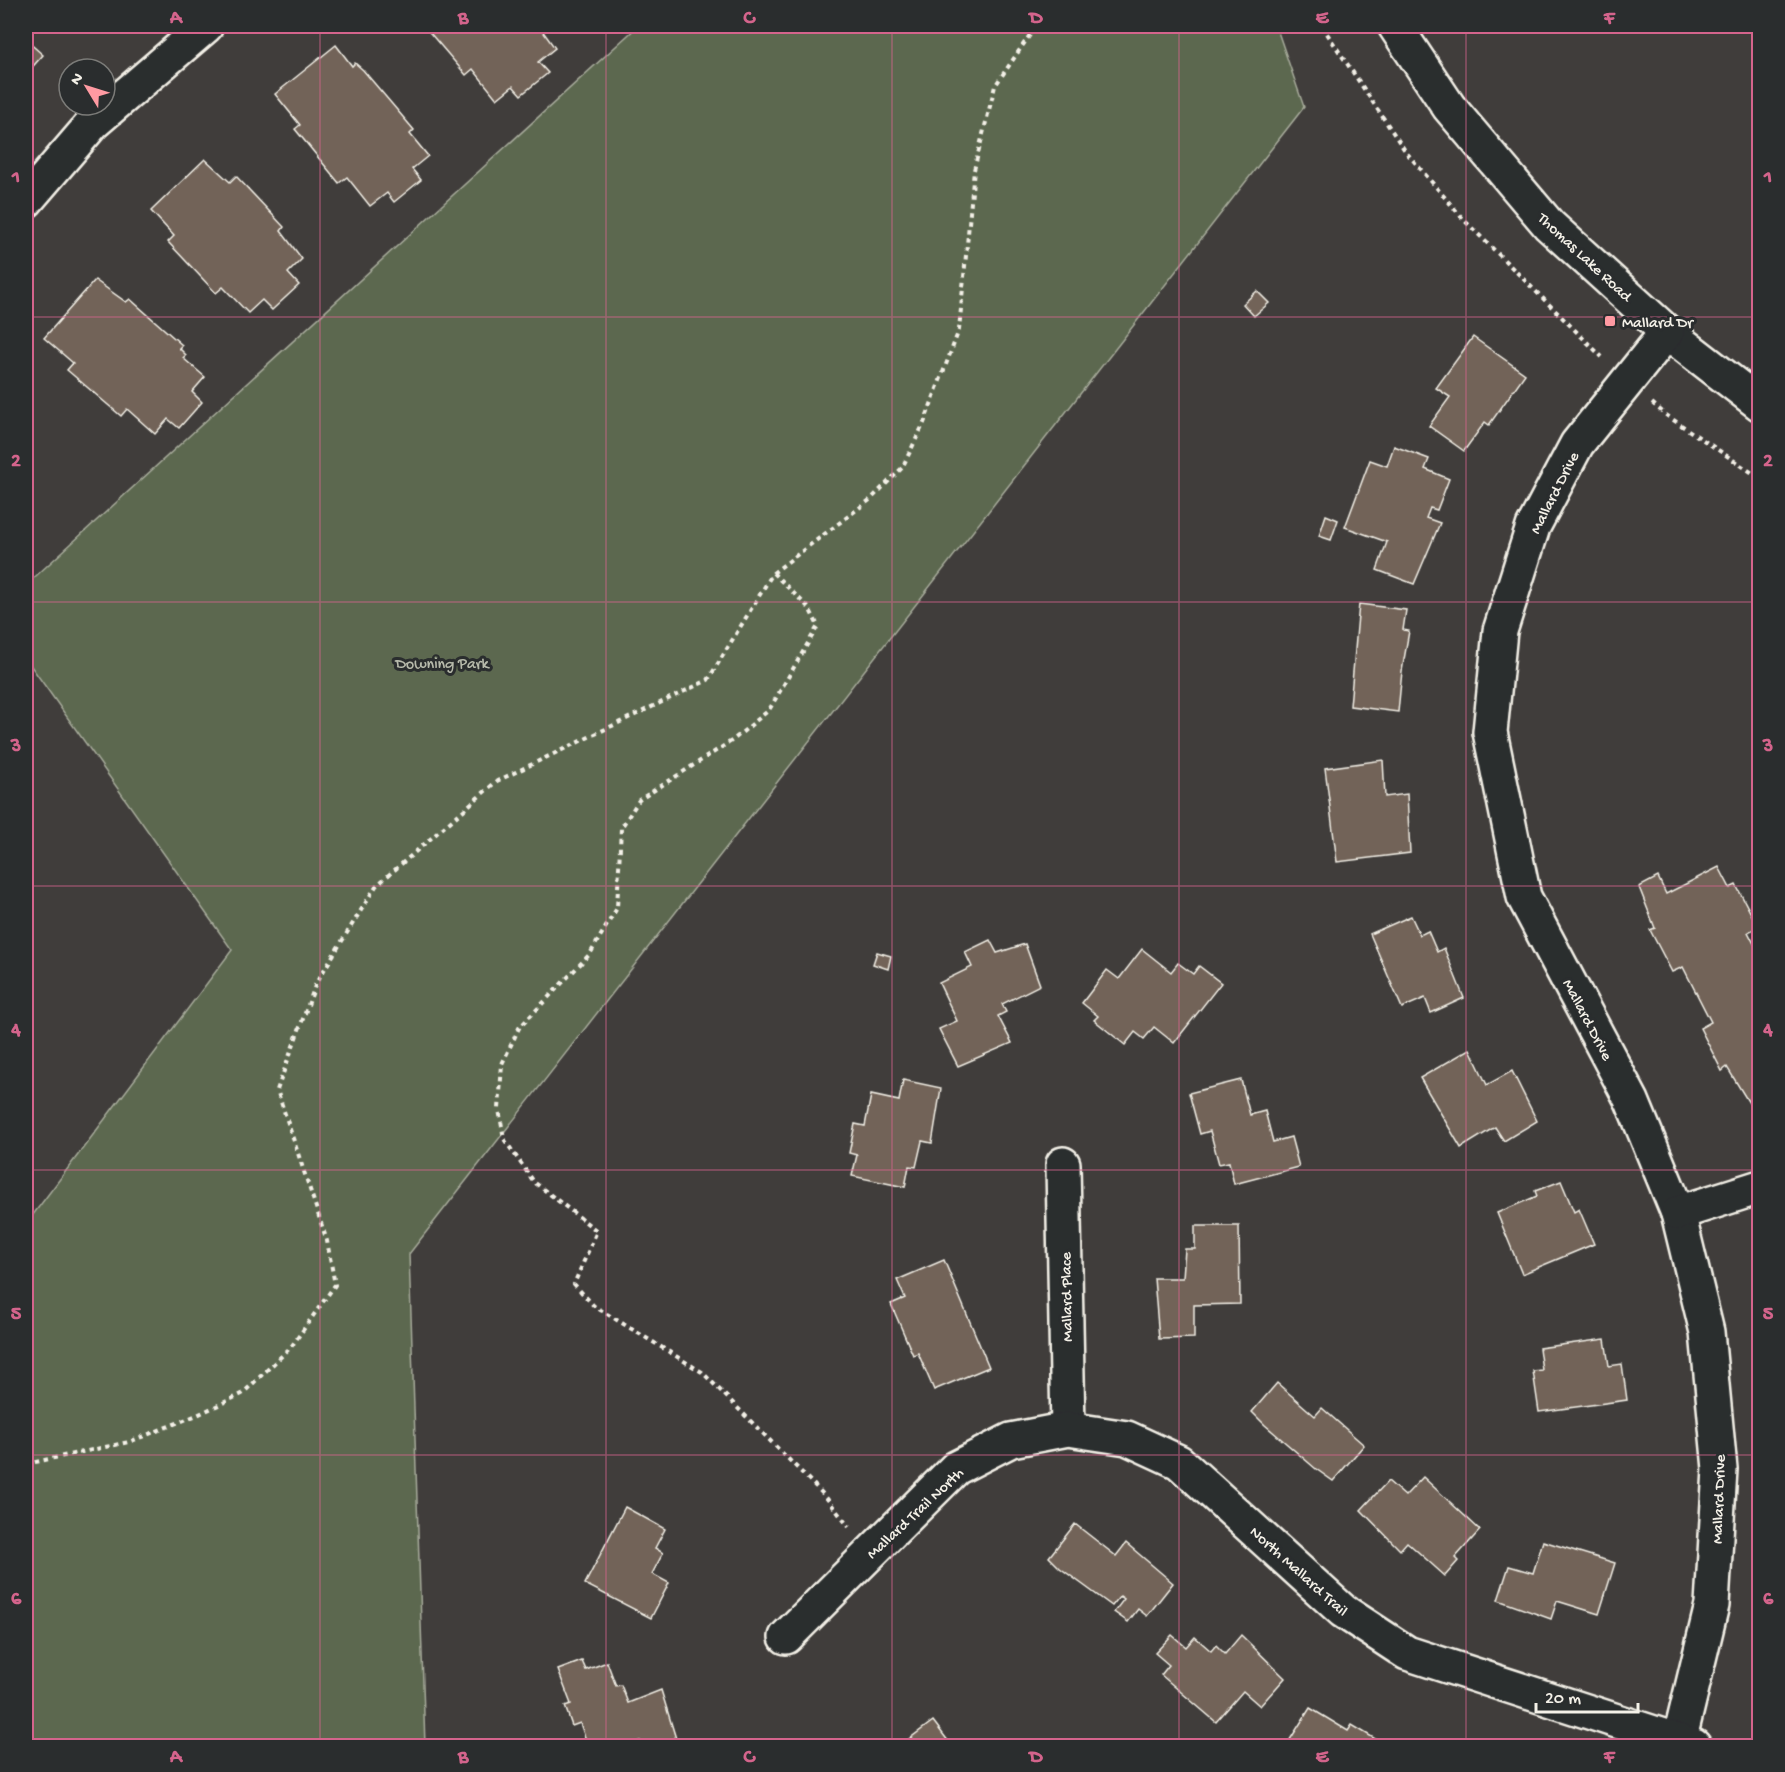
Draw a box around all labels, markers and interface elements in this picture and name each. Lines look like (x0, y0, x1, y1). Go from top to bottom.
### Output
text: A (169, 8, 184, 31)
text: B (457, 8, 469, 31)
text: C (743, 8, 757, 31)
text: D (1027, 8, 1043, 31)
text: E (1316, 8, 1330, 31)
text: F (1603, 8, 1616, 31)
north arrow (57, 57, 117, 117)
text: N (67, 70, 89, 90)
text: 1 (11, 167, 20, 190)
text: 1 (1763, 167, 1772, 190)
street label: Thomas Lake Road (1532, 209, 1636, 308)
marker: Mallard Dr (1603, 314, 1617, 328)
place label: Mallard Dr (1622, 315, 1694, 334)
street label: Mallard Drive (1527, 449, 1585, 538)
text: 2 (11, 451, 21, 474)
text: 2 (1763, 451, 1773, 474)
park label: Downing Park (394, 656, 490, 675)
text: 3 (10, 736, 21, 759)
text: 3 (1762, 736, 1773, 759)
street label: Mallard Drive (1556, 977, 1616, 1065)
text: 4 (10, 1020, 21, 1043)
text: 4 (1762, 1020, 1773, 1043)
street label: Mallard Place (1058, 1251, 1079, 1342)
text: 5 (11, 1304, 22, 1327)
text: 5 (1763, 1304, 1774, 1327)
street label: Mallard Drive (1709, 1453, 1732, 1544)
street label: Mallard Trail North (864, 1464, 969, 1564)
street label: North Mallard Trail (1245, 1523, 1351, 1622)
text: 6 (11, 1589, 22, 1612)
text: 6 (1763, 1589, 1774, 1612)
scale bar (1536, 1676, 1638, 1714)
text: 20 m (1545, 1689, 1581, 1710)
text: A (169, 1747, 184, 1770)
text: B (457, 1747, 469, 1770)
text: C (743, 1747, 757, 1770)
text: D (1027, 1747, 1043, 1770)
text: E (1316, 1747, 1330, 1770)
text: F (1603, 1747, 1616, 1770)

